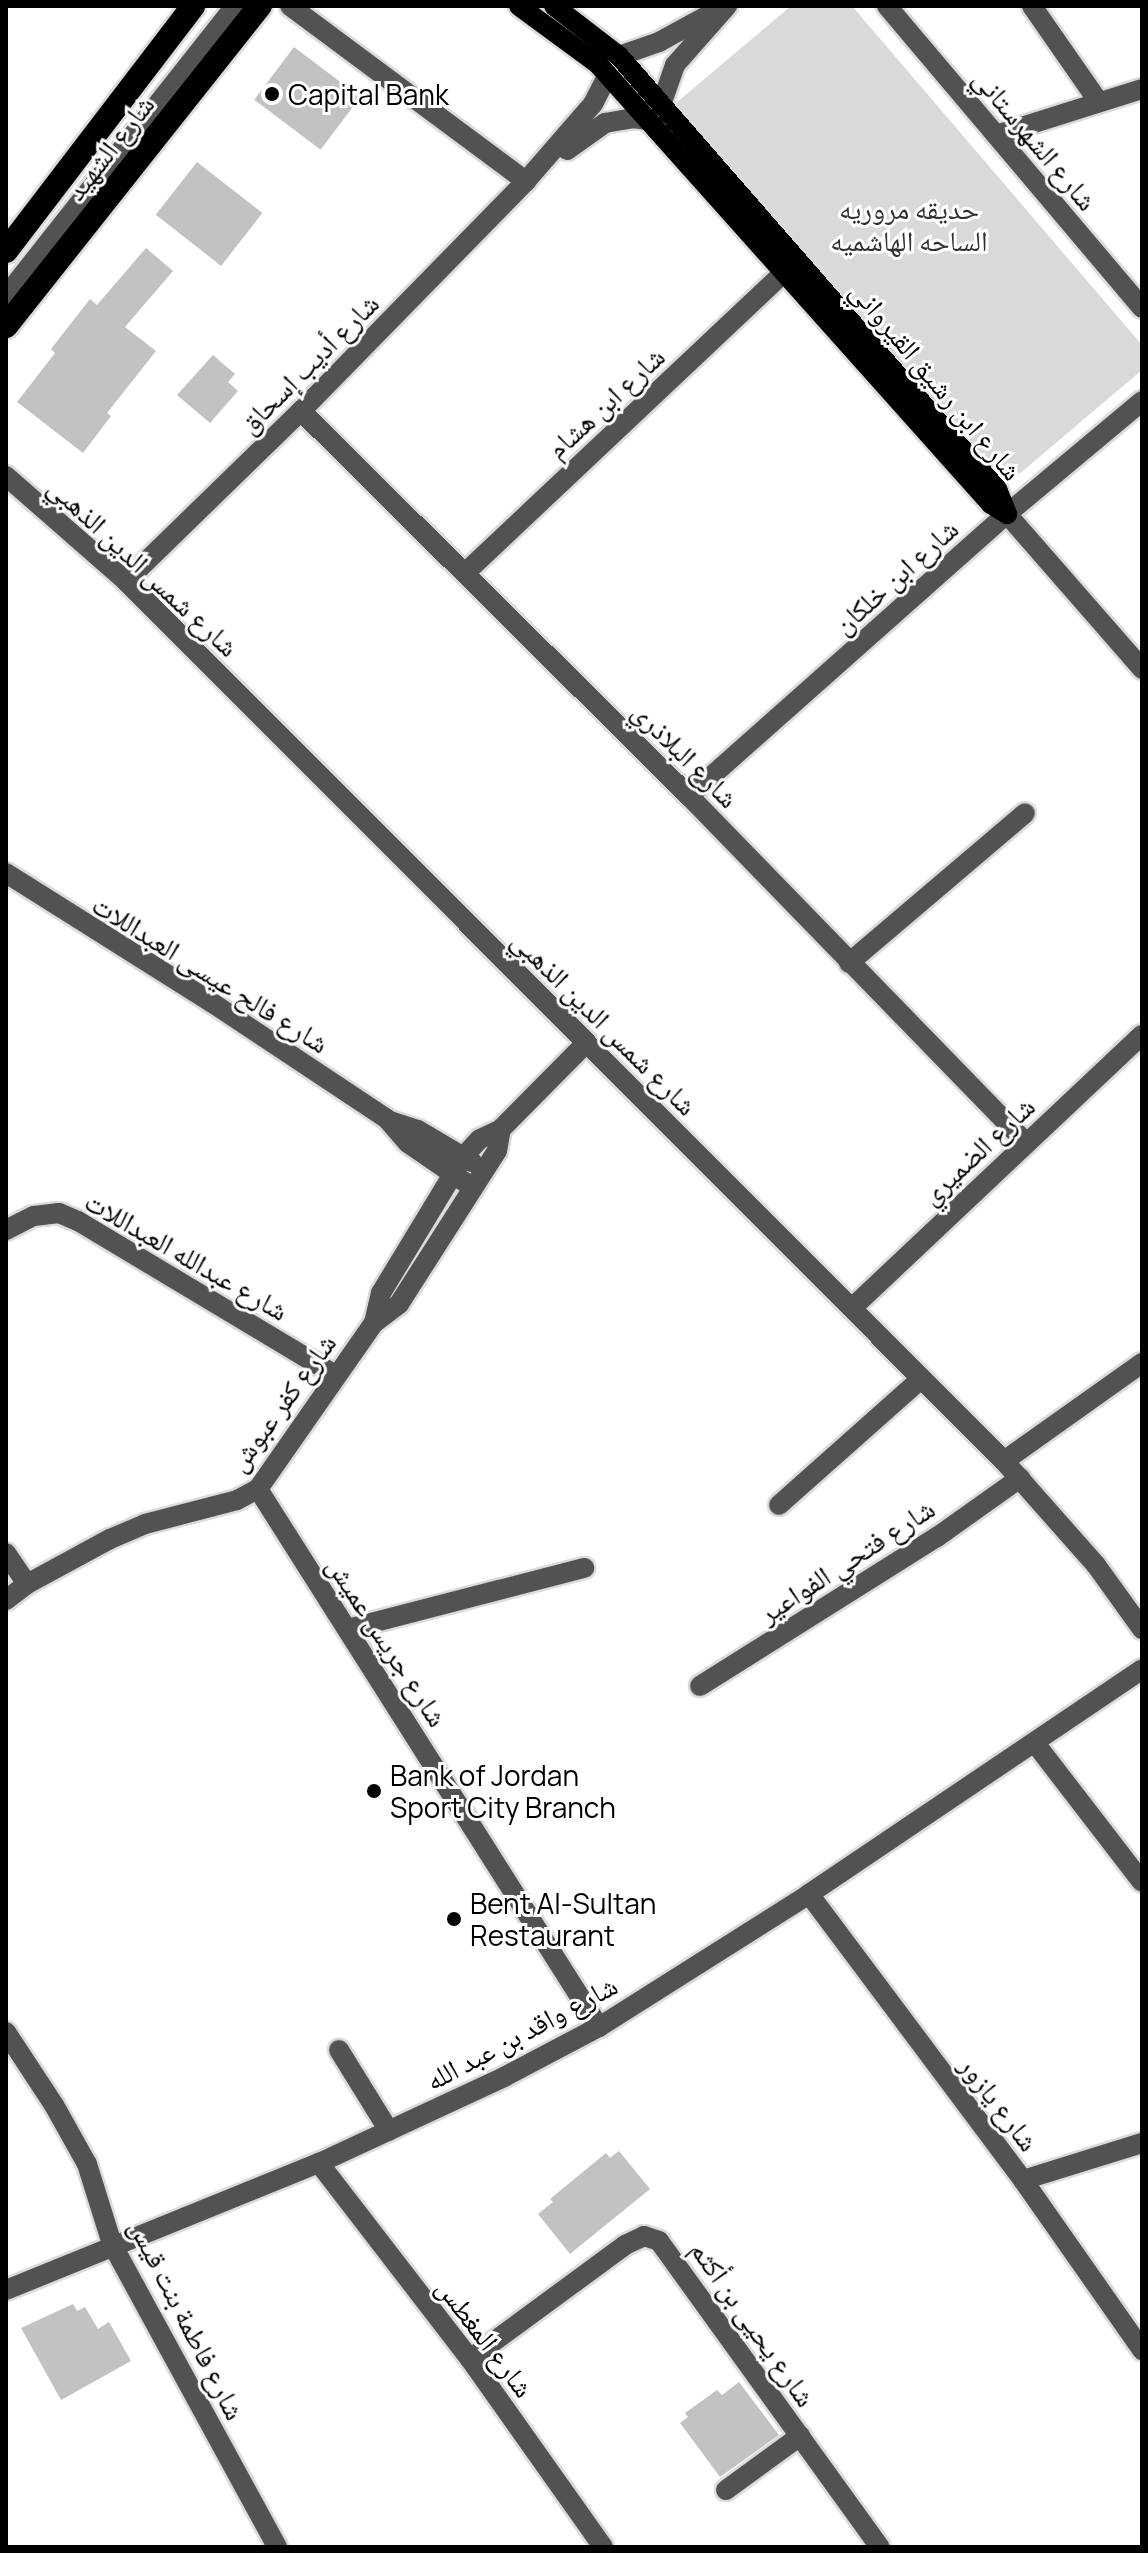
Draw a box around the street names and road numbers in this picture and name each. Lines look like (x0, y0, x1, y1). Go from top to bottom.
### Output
street label: شارع الشهرستاني (967, 61, 1105, 217)
street label: شارع الشهيد (58, 88, 160, 206)
street label: شارع ابن رشيق القيرواني (844, 274, 1030, 486)
street label: شارع أديب إسحاق (231, 286, 385, 440)
street label: شارع ابن هشام (539, 339, 671, 465)
street label: شارع شمس الدين الذهبي (42, 469, 246, 663)
street label: شارع ابن خلكان (826, 511, 964, 641)
street label: شارع البلاذري (626, 694, 746, 814)
street label: شارع فالح عيسى العبداللات (87, 887, 335, 1059)
street label: شارع شمس الدين الذهبي (505, 922, 705, 1122)
street label: شارع الضميري (913, 1089, 1041, 1211)
street label: شارع عبدالله العبداللات (79, 1183, 295, 1327)
street label: شارع كفر عبوش (220, 1327, 342, 1477)
street label: شارع فتحي الفواعير (752, 1491, 940, 1629)
street label: شارع جريس عميش (321, 1550, 455, 1732)
street label: شارع واقد بن عبد الله (419, 1967, 623, 2097)
street label: شارع يازور (953, 2049, 1047, 2157)
street label: شارع فاطمة بنت قيس (123, 2213, 253, 2425)
street label: شارع يحيى بن أكثم (684, 2234, 824, 2412)
street label: شارع المغطس (430, 2271, 542, 2403)

